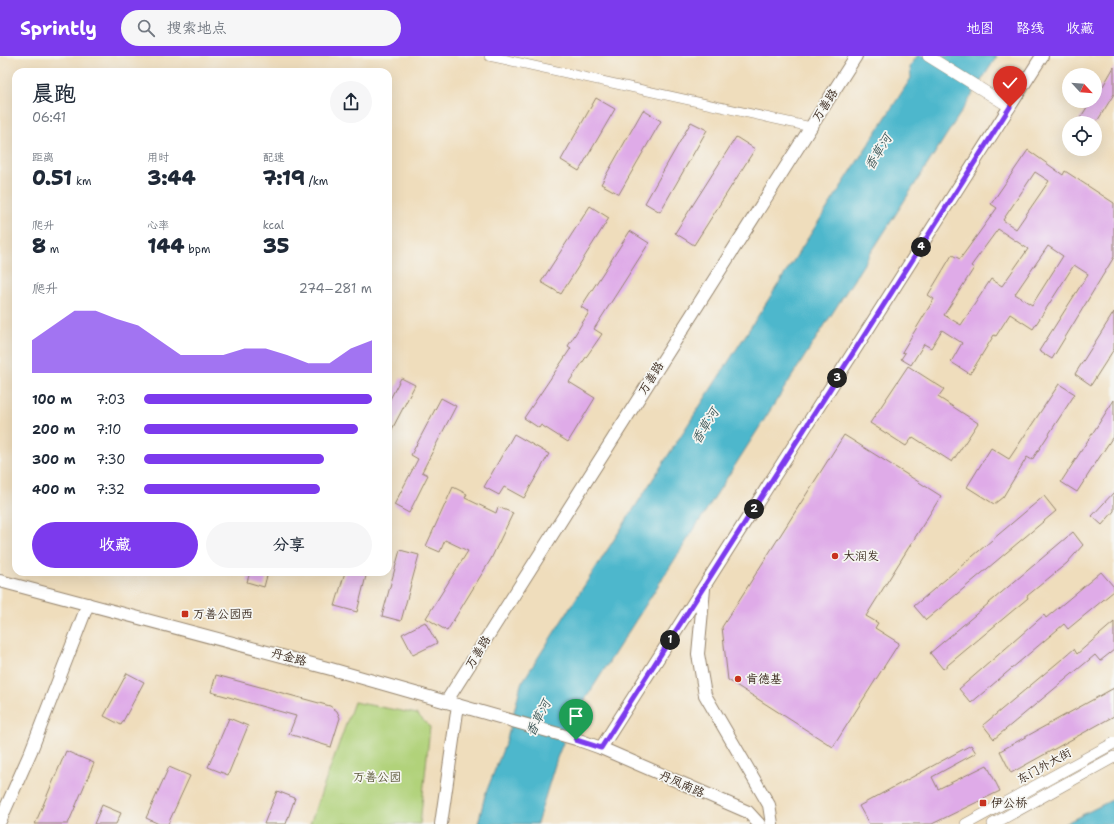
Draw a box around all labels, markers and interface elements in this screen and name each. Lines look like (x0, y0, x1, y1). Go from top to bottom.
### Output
search box (121, 10, 401, 46)
text: Sprintly (20, 16, 97, 41)
icon: search (135, 17, 157, 39)
text: 搜索地点 (167, 18, 227, 38)
text: 地图 (966, 19, 994, 37)
text: 路线 (1016, 19, 1044, 37)
text: 收藏 (1066, 19, 1094, 37)
pin (993, 66, 1027, 107)
north arrow (1062, 68, 1102, 108)
map controls (1062, 68, 1102, 156)
icon: check (999, 72, 1021, 94)
text: 晨跑 (32, 79, 76, 108)
button: share (330, 81, 372, 123)
street label: 万善路 (808, 86, 842, 124)
text: 06:41 (32, 109, 66, 126)
button: locate (1062, 116, 1102, 156)
water label: 香草河 (860, 129, 897, 173)
text: 距离 (32, 150, 54, 165)
text: 用时 (147, 150, 169, 165)
text: 配速 (263, 150, 285, 165)
text: 0.51 (32, 165, 72, 191)
text: 3:44 (147, 165, 196, 191)
text: 7:19 (263, 165, 305, 191)
text: km (72, 174, 92, 189)
text: /km (305, 174, 328, 189)
text: 爬升 (32, 218, 54, 233)
text: 心率 (147, 218, 169, 233)
text: kcal (263, 218, 284, 233)
text: 8 (32, 233, 46, 259)
text: 144 (147, 233, 185, 259)
text: 35 (263, 233, 289, 259)
pin: 4 (911, 237, 931, 257)
text: 4 (917, 239, 925, 254)
text: m (46, 242, 59, 257)
text: bpm (185, 242, 210, 257)
text: 爬升 (32, 280, 58, 297)
text: 274–281 m (299, 280, 372, 297)
street label: 万善路 (635, 358, 667, 398)
pin: 3 (827, 368, 847, 388)
text: 3 (833, 370, 841, 385)
text: 100 m (32, 391, 72, 408)
text: 7:03 (96, 391, 125, 408)
water label: 香草河 (687, 403, 724, 447)
text: 200 m (32, 421, 75, 438)
text: 7:10 (96, 421, 121, 438)
text: 300 m (32, 451, 76, 468)
text: 7:30 (96, 451, 125, 468)
text: 400 m (32, 481, 76, 498)
text: 7:32 (96, 481, 125, 498)
pin: 2 (744, 499, 764, 519)
text: 2 (750, 501, 758, 516)
button: 收藏 (32, 522, 198, 568)
button: 分享 (206, 522, 372, 568)
place label: 大润发 (843, 548, 879, 564)
marker: 大润发 (830, 551, 840, 561)
place label: 万善公园西 (193, 606, 253, 622)
marker: 万善公园西 (180, 609, 190, 619)
pin: 1 (660, 630, 680, 650)
street label: 万善路 (462, 632, 494, 672)
text: 1 (667, 632, 673, 647)
street label: 丹金路 (270, 645, 308, 669)
place label: 肯德基 (746, 671, 782, 687)
marker: 肯德基 (733, 674, 743, 684)
water label: 香草河 (522, 695, 555, 739)
pin (559, 699, 593, 740)
icon: arrive (565, 705, 587, 727)
street label: 东门外大街 (1014, 744, 1074, 788)
street label: 丹凤南路 (657, 767, 707, 801)
park label: 万善公园 (353, 769, 401, 785)
place label: 伊公桥 (991, 795, 1028, 811)
marker: 伊公桥 (978, 798, 988, 808)

